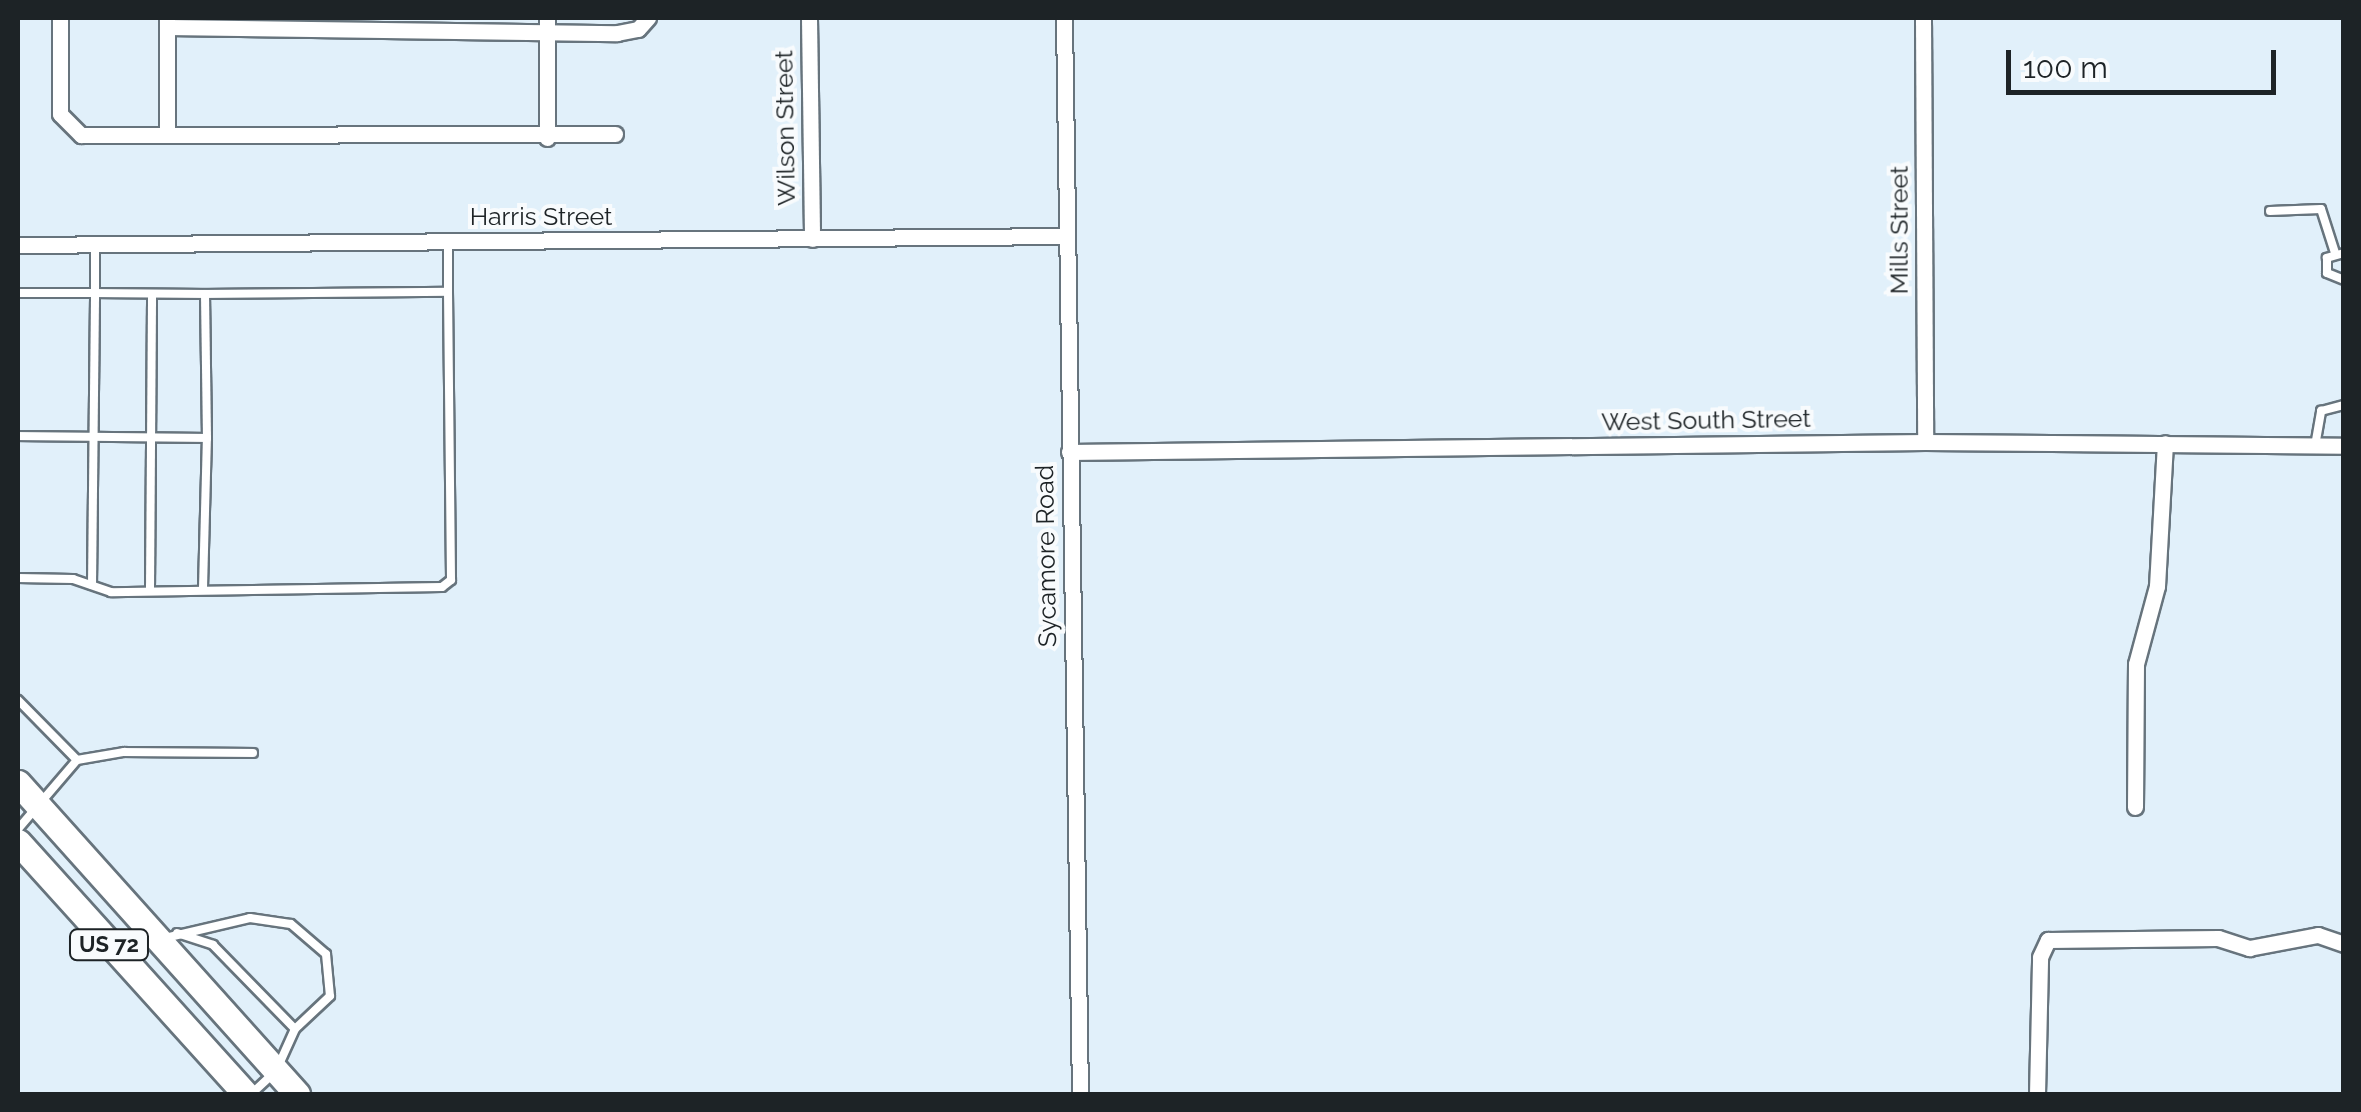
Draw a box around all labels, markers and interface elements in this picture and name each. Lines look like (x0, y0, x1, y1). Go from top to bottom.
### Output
scale bar (2011, 30, 2281, 92)
street label: Wilson Street (769, 50, 801, 206)
text: 100 m (2023, 50, 2108, 85)
street label: Mills Street (1884, 166, 1914, 294)
street label: Harris Street (470, 201, 612, 231)
street label: West South Street (1601, 403, 1811, 437)
street label: Sycamore Road (1029, 465, 1063, 647)
road number: US 72 (66, 928, 152, 962)

